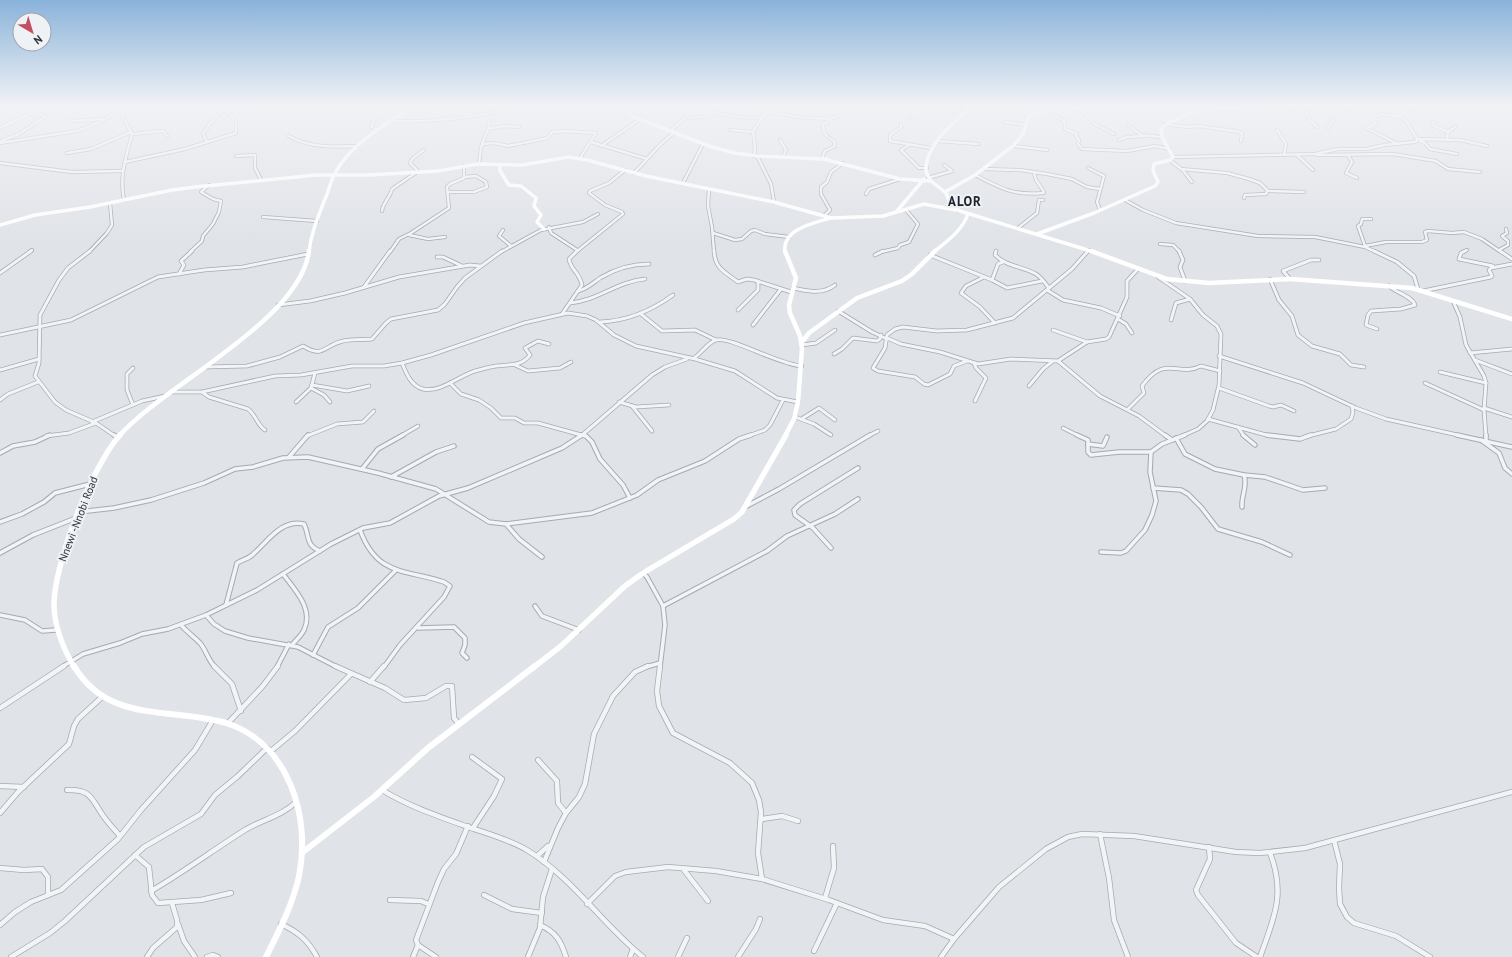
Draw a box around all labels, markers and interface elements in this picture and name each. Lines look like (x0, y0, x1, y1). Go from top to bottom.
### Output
north arrow (12, 12, 52, 52)
text: N (31, 32, 45, 48)
district label: ALOR (948, 193, 982, 210)
street label: Nnewi -Nnobi Road (55, 474, 101, 564)

